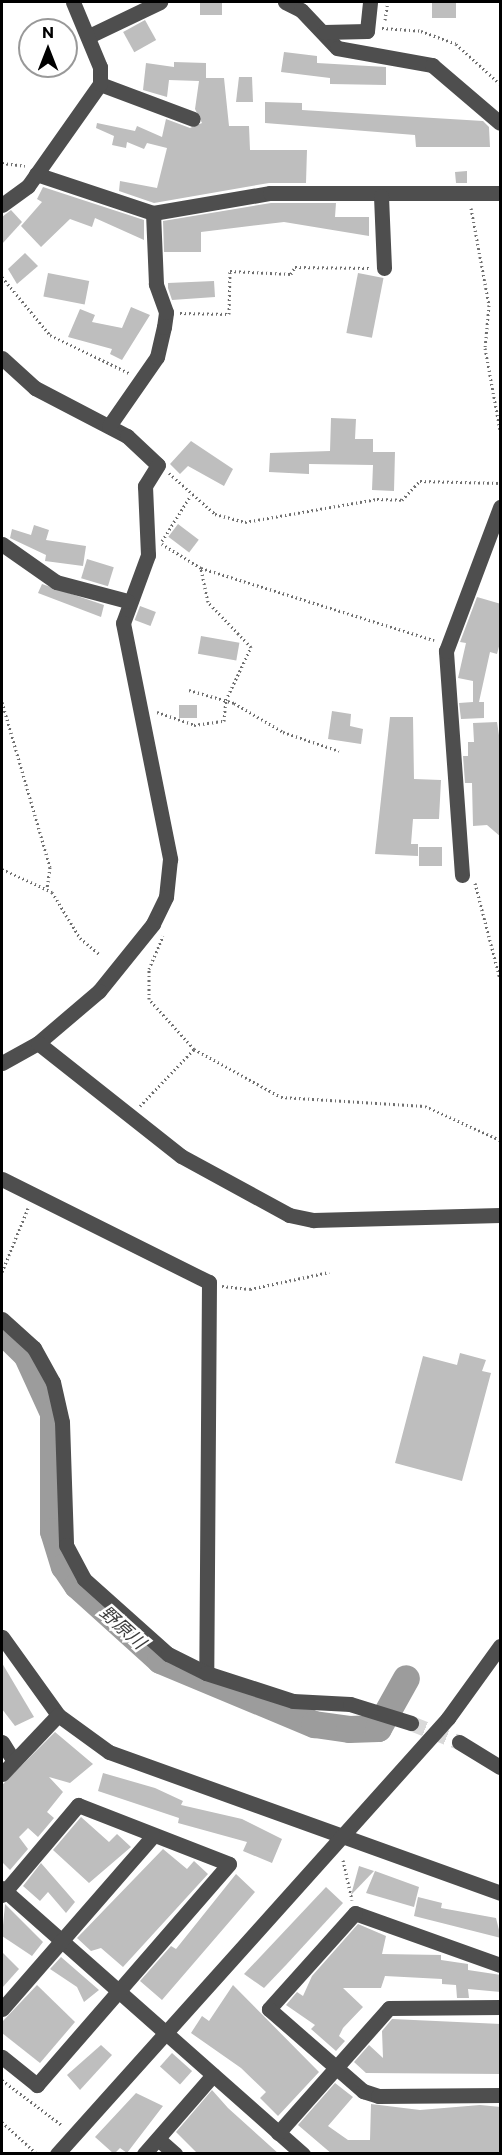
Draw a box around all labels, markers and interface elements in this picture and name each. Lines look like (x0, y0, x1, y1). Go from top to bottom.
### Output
north arrow (18, 18, 78, 78)
text: N (42, 22, 54, 41)
water label: 野原川 (96, 1601, 150, 1653)

